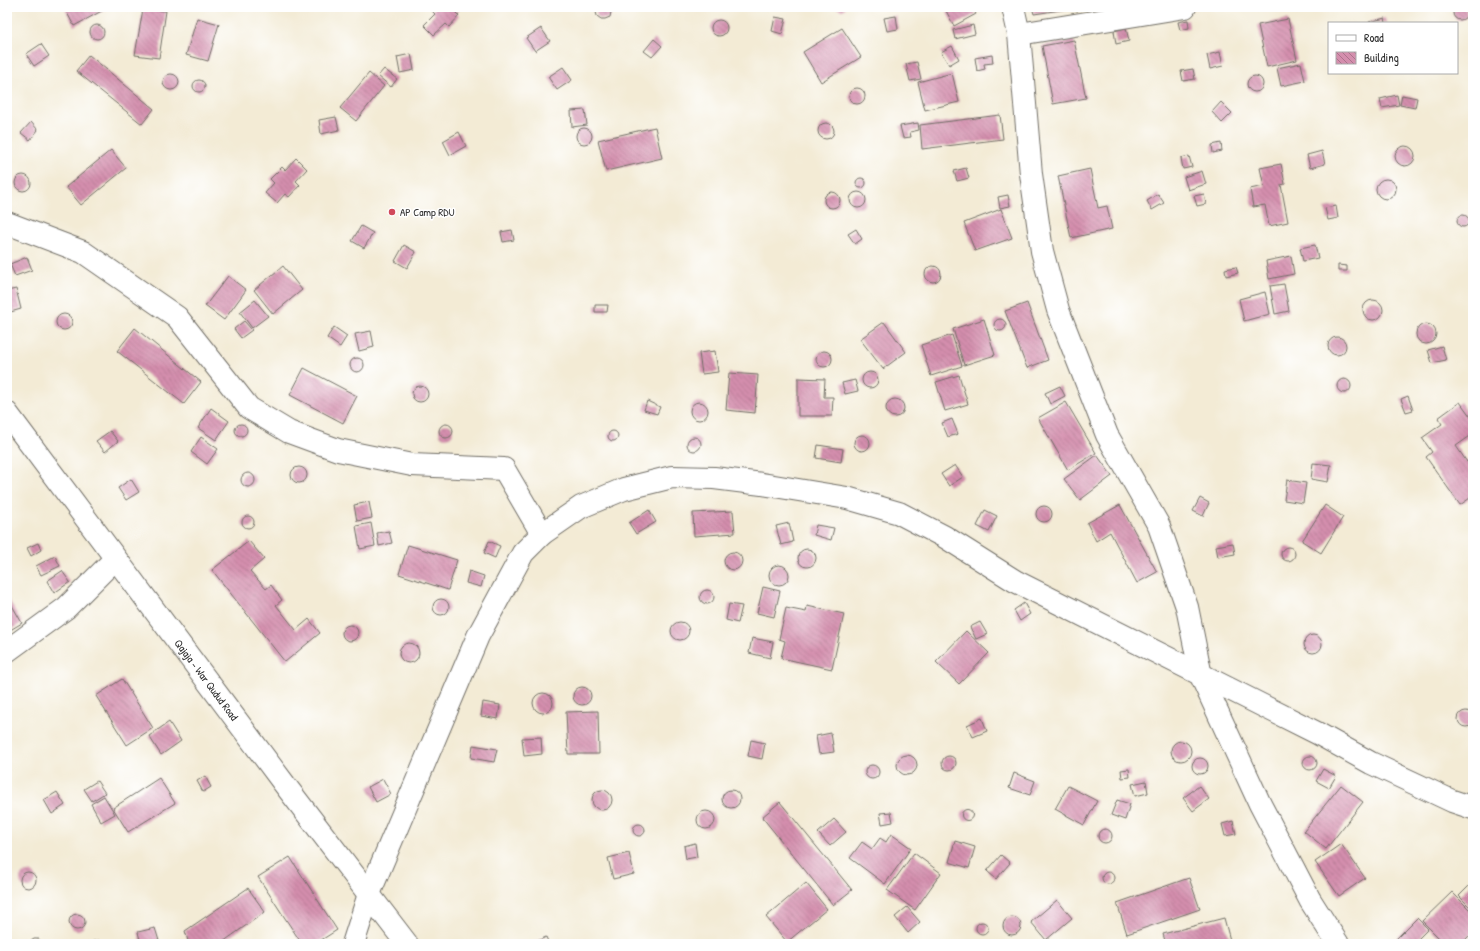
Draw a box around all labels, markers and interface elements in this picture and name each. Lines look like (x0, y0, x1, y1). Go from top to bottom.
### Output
legend (1328, 22, 1458, 74)
text: Road (1364, 29, 1384, 46)
text: Building (1364, 49, 1399, 66)
place label: AP Camp RDU (400, 205, 455, 219)
marker: AP Camp RDU (387, 207, 397, 217)
street label: Qajaja - War Qudud Road (171, 636, 242, 724)

